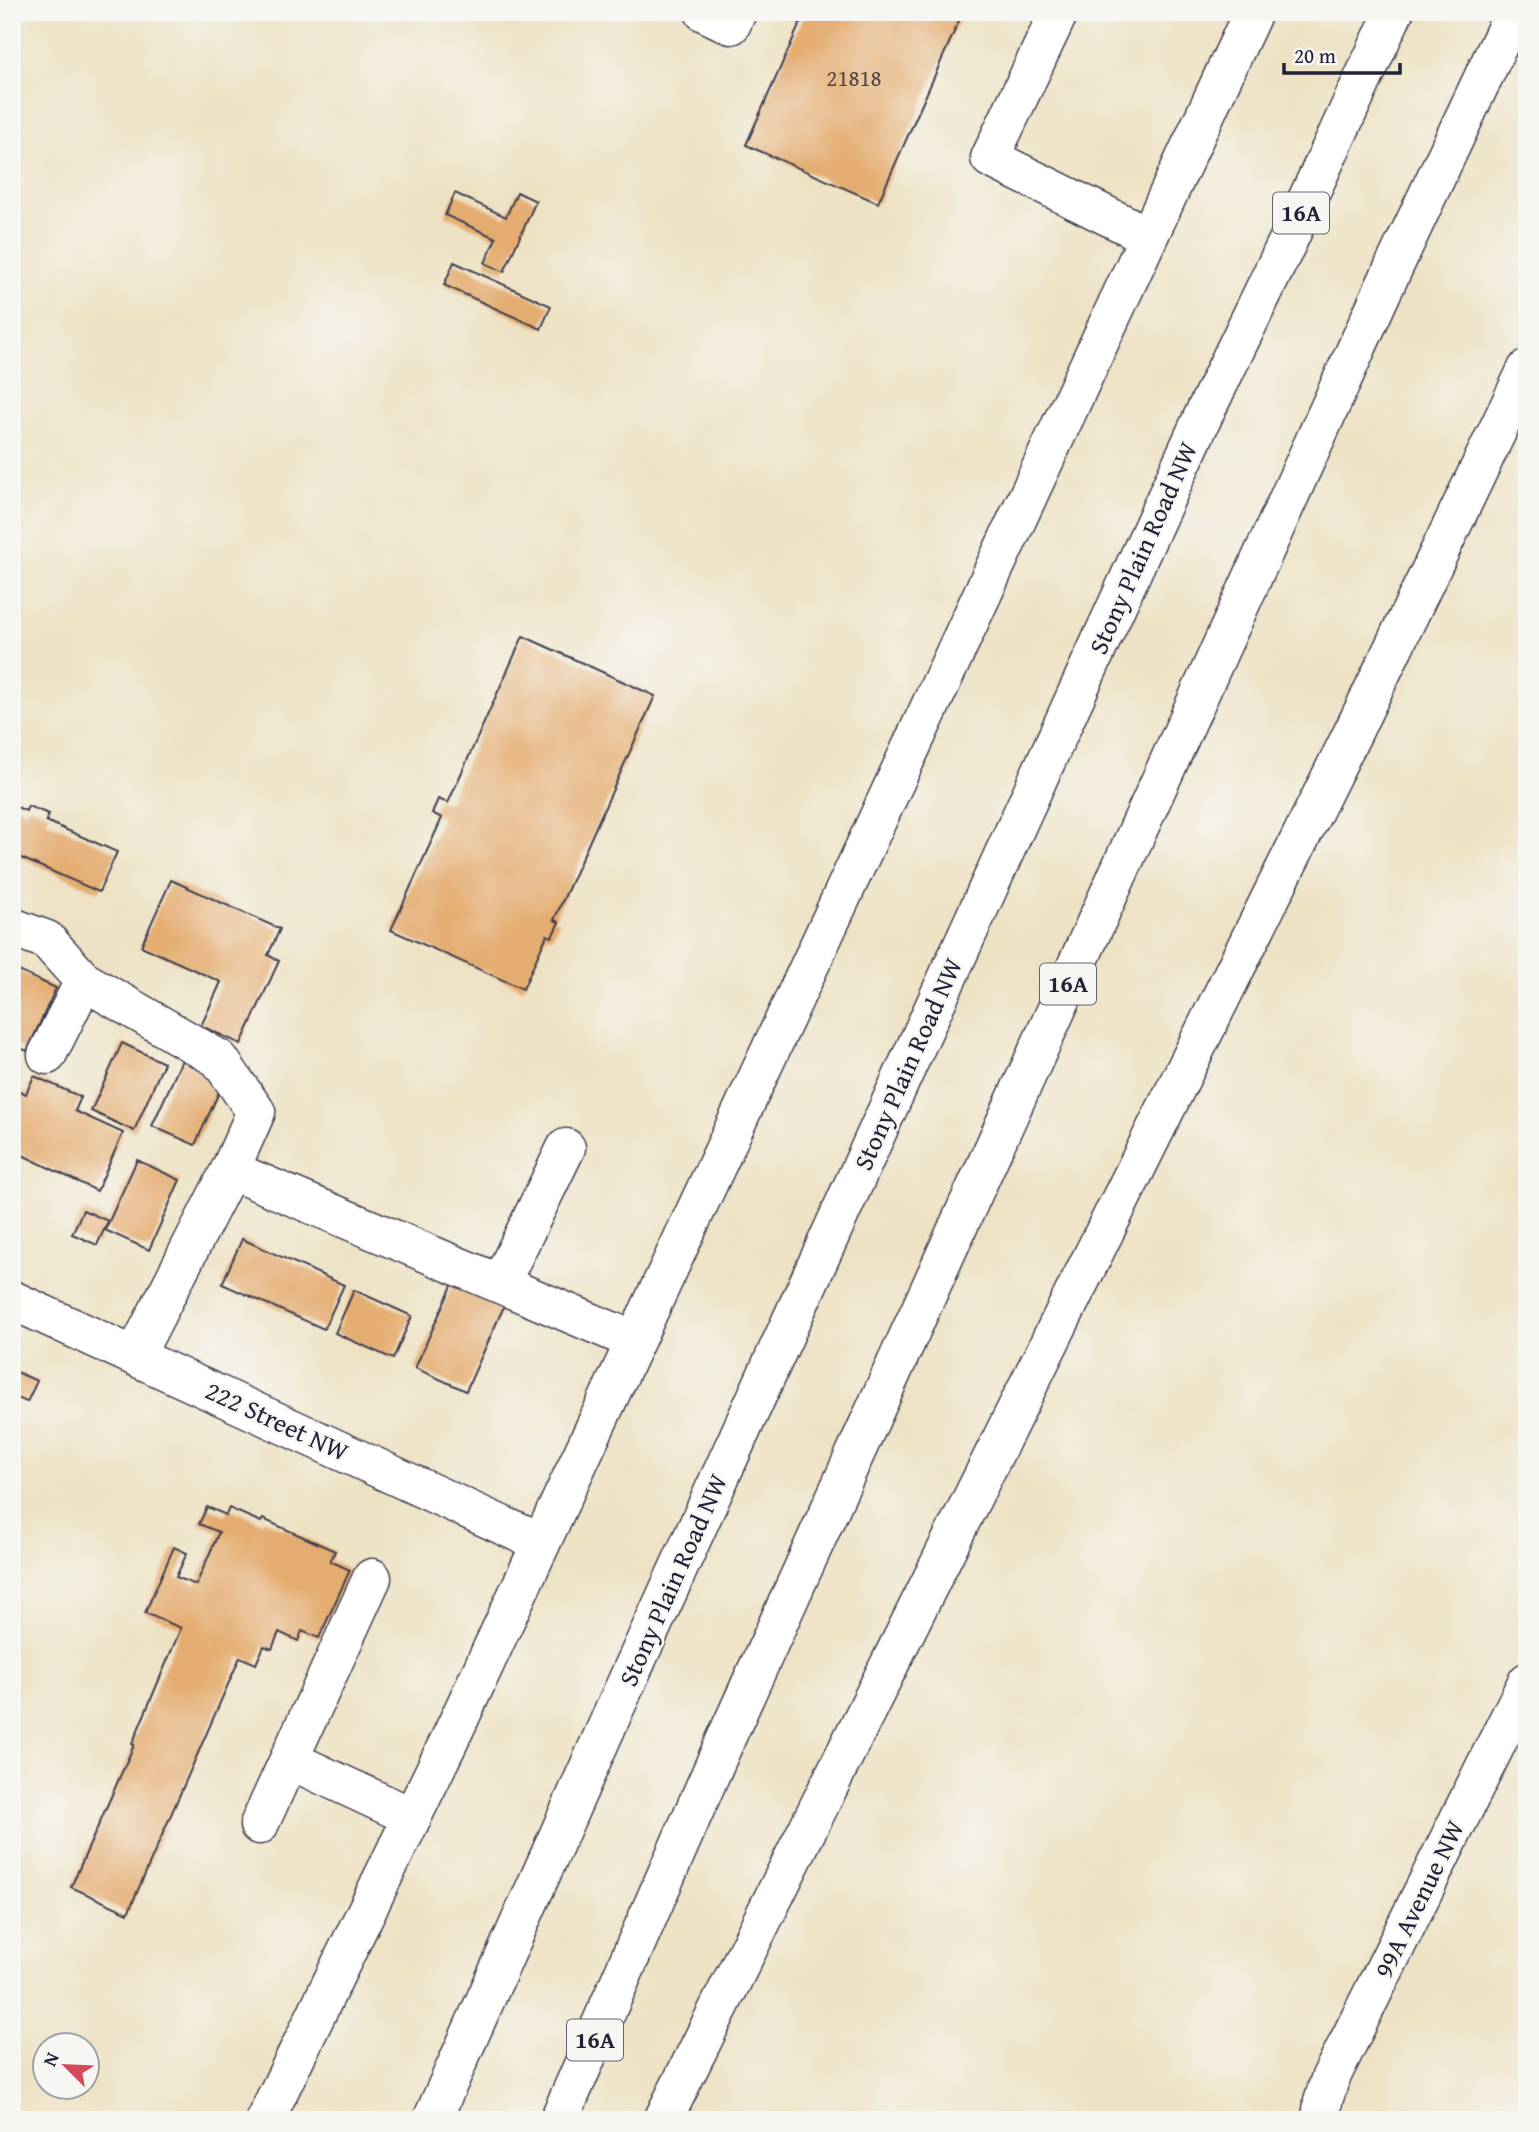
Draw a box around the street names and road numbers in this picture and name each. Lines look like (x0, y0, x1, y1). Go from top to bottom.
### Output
road number: 16A (1273, 192, 1329, 233)
street label: Stony Plain Road NW (1078, 435, 1207, 660)
street label: Stony Plain Road NW (843, 951, 972, 1176)
road number: 16A (1040, 964, 1096, 1004)
street label: 222 Street NW (199, 1370, 355, 1471)
street label: Stony Plain Road NW (608, 1467, 737, 1692)
street label: 99A Avenue NW (1363, 1813, 1474, 1984)
road number: 16A (567, 2020, 623, 2060)

